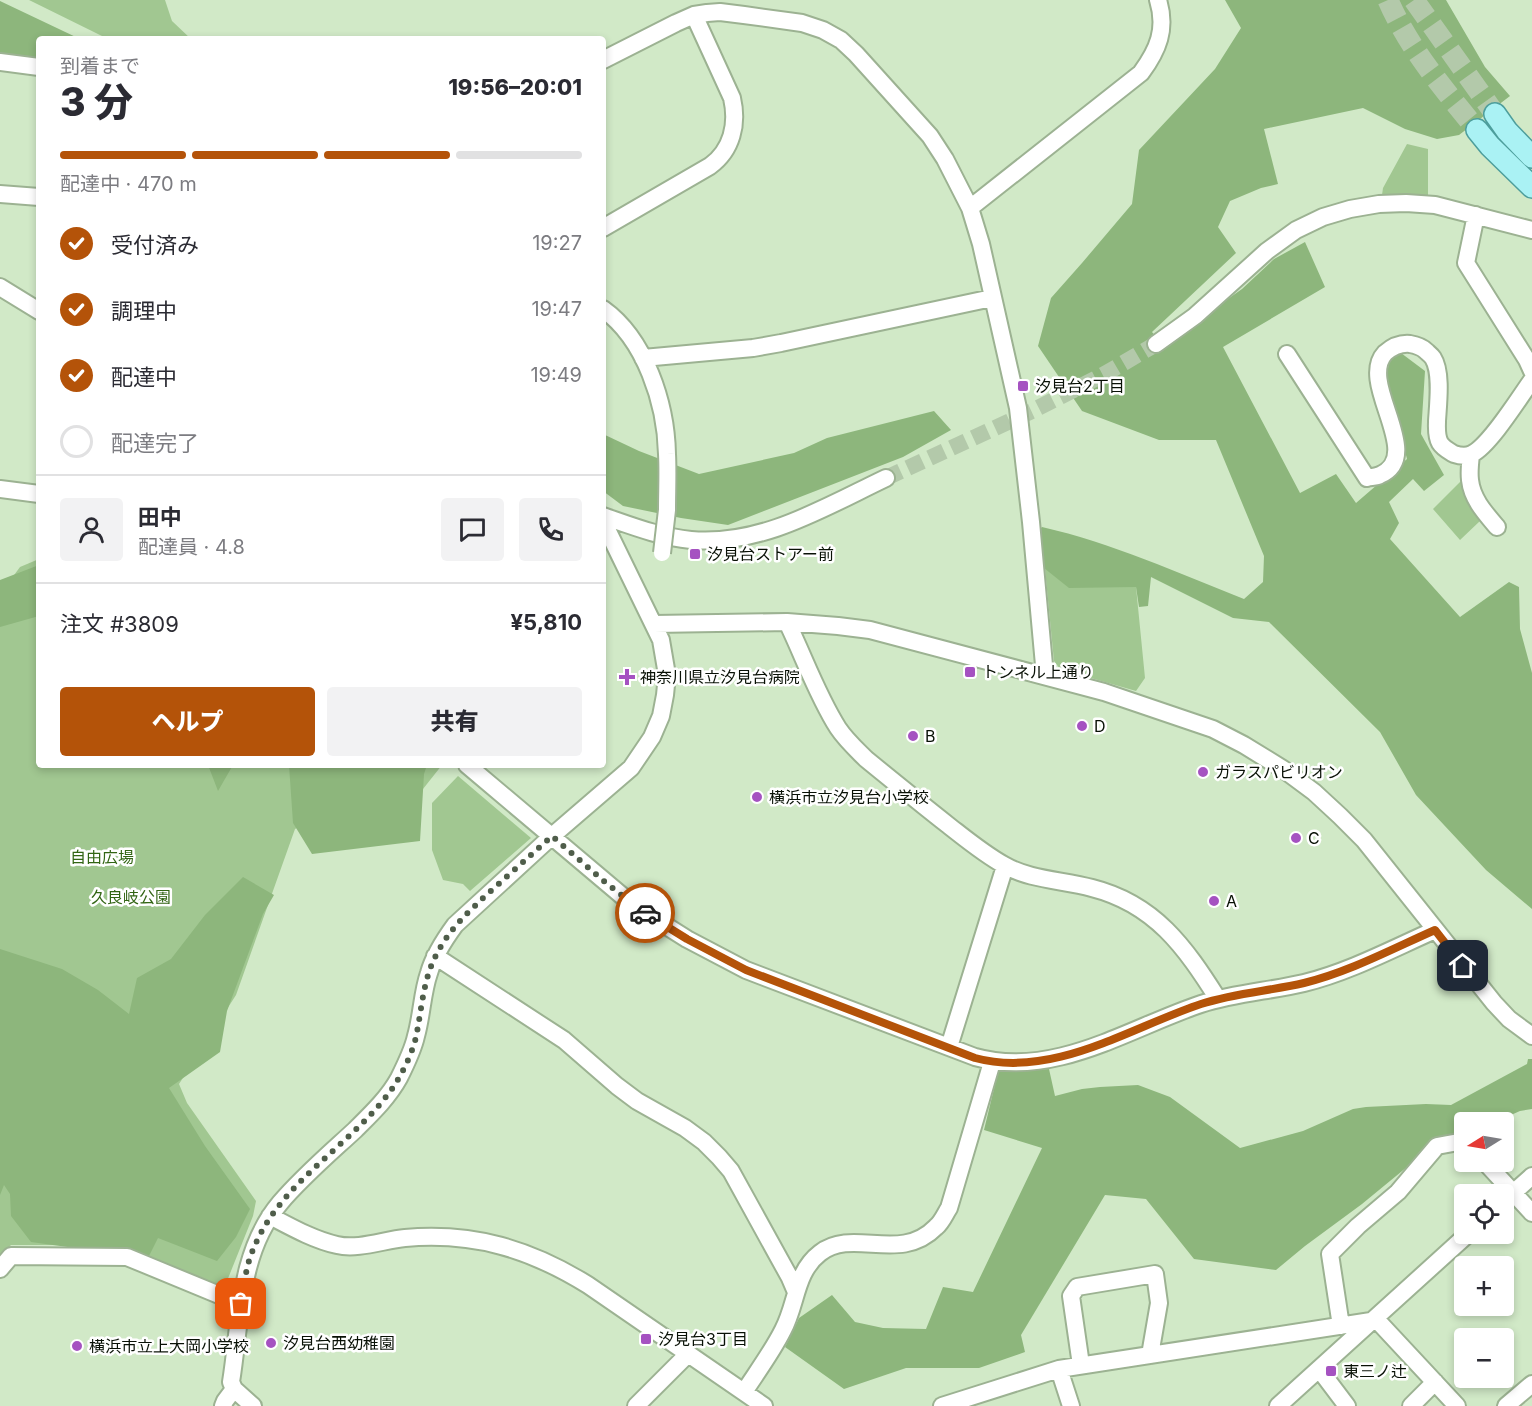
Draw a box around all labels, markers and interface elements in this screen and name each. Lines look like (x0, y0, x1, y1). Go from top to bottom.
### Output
text: 到着まで (60, 54, 140, 78)
text: 19:56–20:01 (448, 74, 582, 100)
text: 3 分 (60, 78, 133, 125)
text: 配達中 · 470 m (60, 172, 197, 196)
icon: check (60, 227, 93, 260)
text: 19:27 (532, 231, 582, 255)
text: 受付済み (111, 232, 199, 258)
icon: check (60, 293, 93, 326)
text: 19:47 (531, 297, 582, 321)
text: 調理中 (111, 298, 177, 324)
icon: check (60, 359, 93, 392)
text: 19:49 (530, 363, 582, 387)
text: 配達中 (111, 364, 177, 390)
place label: 汐見台2丁目 (1035, 376, 1125, 396)
marker: 汐見台2丁目 (1016, 379, 1030, 393)
text: 配達完了 (111, 430, 199, 456)
button: person (60, 498, 123, 561)
button: chat (441, 498, 504, 561)
button: phone (519, 498, 582, 561)
text: 田中 (138, 504, 182, 530)
text: 配達員 · 4.8 (138, 535, 245, 559)
place label: 汐見台ストアー前 (707, 544, 834, 564)
marker: 汐見台ストアー前 (688, 547, 702, 561)
text: ¥5,810 (511, 609, 582, 635)
text: 注文 #3809 (60, 611, 179, 637)
place label: トンネル上通り (982, 662, 1094, 682)
marker: トンネル上通り (963, 665, 977, 679)
place label: 神奈川県立汐見台病院 (640, 667, 800, 687)
marker: 神奈川県立汐見台病院 (618, 668, 636, 686)
button: ヘルプ (60, 687, 315, 756)
button: 共有 (327, 687, 582, 756)
place label: D (1094, 716, 1106, 736)
marker: D (1075, 719, 1089, 733)
place label: B (925, 726, 935, 746)
marker: B (906, 729, 920, 743)
place label: ガラスパビリオン (1215, 762, 1343, 782)
marker: ガラスパビリオン (1196, 765, 1210, 779)
place label: 横浜市立汐見台小学校 (769, 787, 929, 807)
marker: 横浜市立汐見台小学校 (750, 790, 764, 804)
place label: C (1308, 828, 1320, 848)
marker: C (1289, 831, 1303, 845)
park label: 自由広場 (70, 847, 134, 867)
courier (615, 883, 675, 943)
park label: 久良岐公園 (91, 887, 171, 907)
place label: A (1226, 891, 1237, 911)
marker: A (1207, 894, 1221, 908)
icon: car (629, 897, 662, 930)
pin (1437, 940, 1488, 991)
icon: home (1446, 949, 1479, 982)
north arrow (1454, 1112, 1514, 1172)
map controls (1454, 1112, 1514, 1388)
button: locate (1454, 1184, 1514, 1244)
button: + (1454, 1256, 1514, 1316)
pin (215, 1278, 266, 1329)
icon: bag (224, 1287, 257, 1320)
button: − (1454, 1328, 1514, 1388)
place label: 汐見台3丁目 (658, 1329, 748, 1349)
marker: 汐見台3丁目 (639, 1332, 653, 1346)
place label: 汐見台西幼稚園 (283, 1333, 395, 1353)
place label: 横浜市立上大岡小学校 (89, 1336, 249, 1356)
marker: 汐見台西幼稚園 (264, 1336, 278, 1350)
marker: 横浜市立上大岡小学校 (70, 1339, 84, 1353)
place label: 東三ノ辻 (1343, 1361, 1407, 1381)
marker: 東三ノ辻 (1324, 1364, 1338, 1378)

